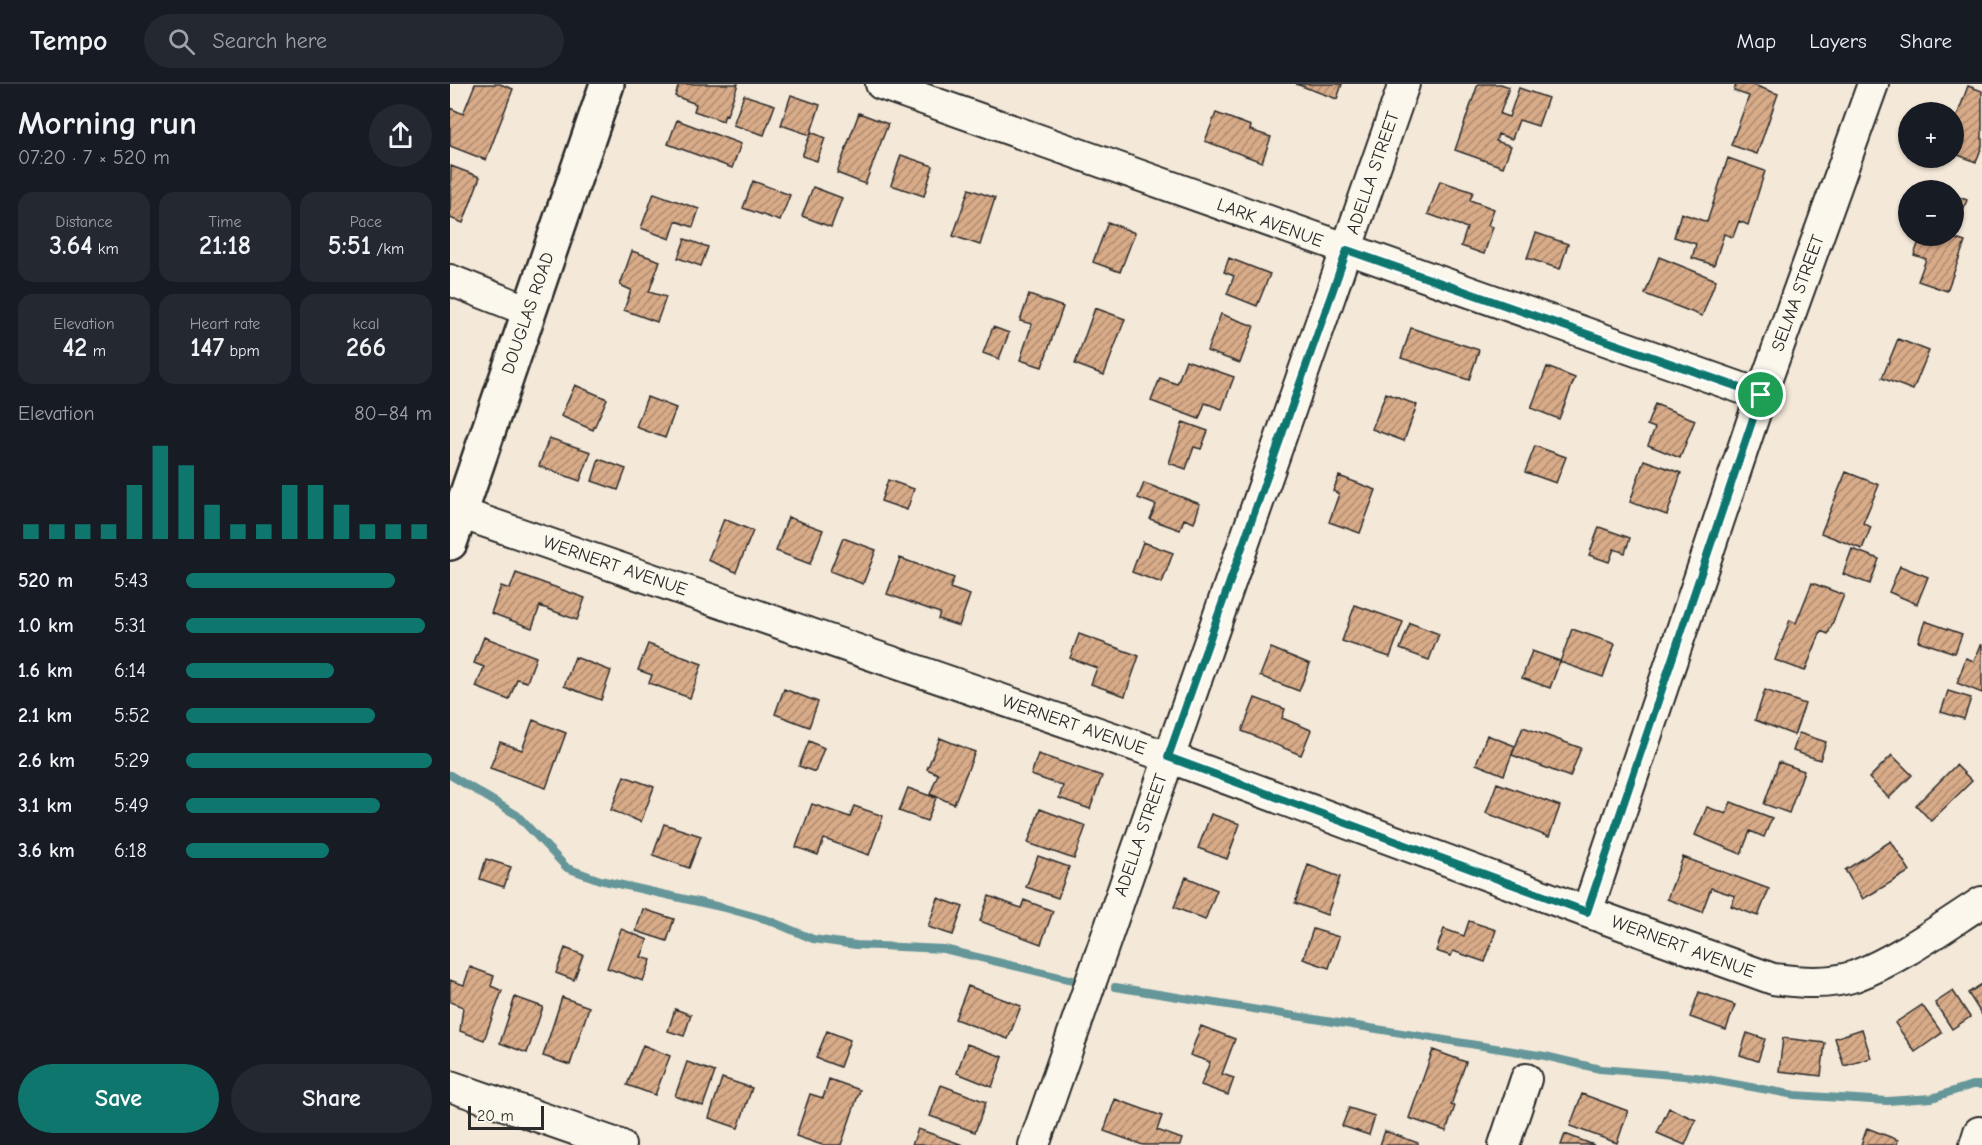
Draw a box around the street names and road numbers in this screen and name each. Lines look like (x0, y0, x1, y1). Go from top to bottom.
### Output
street label: ADELLA STREET (1342, 108, 1404, 237)
street label: LARK AVENUE (1214, 194, 1326, 252)
street label: SELMA STREET (1767, 231, 1829, 354)
street label: DOUGLAS ROAD (497, 249, 559, 377)
street label: WERNERT AVENUE (540, 531, 690, 601)
street label: WERNERT AVENUE (999, 690, 1149, 760)
street label: ADELLA STREET (1110, 770, 1172, 899)
street label: WERNERT AVENUE (1608, 911, 1758, 983)

